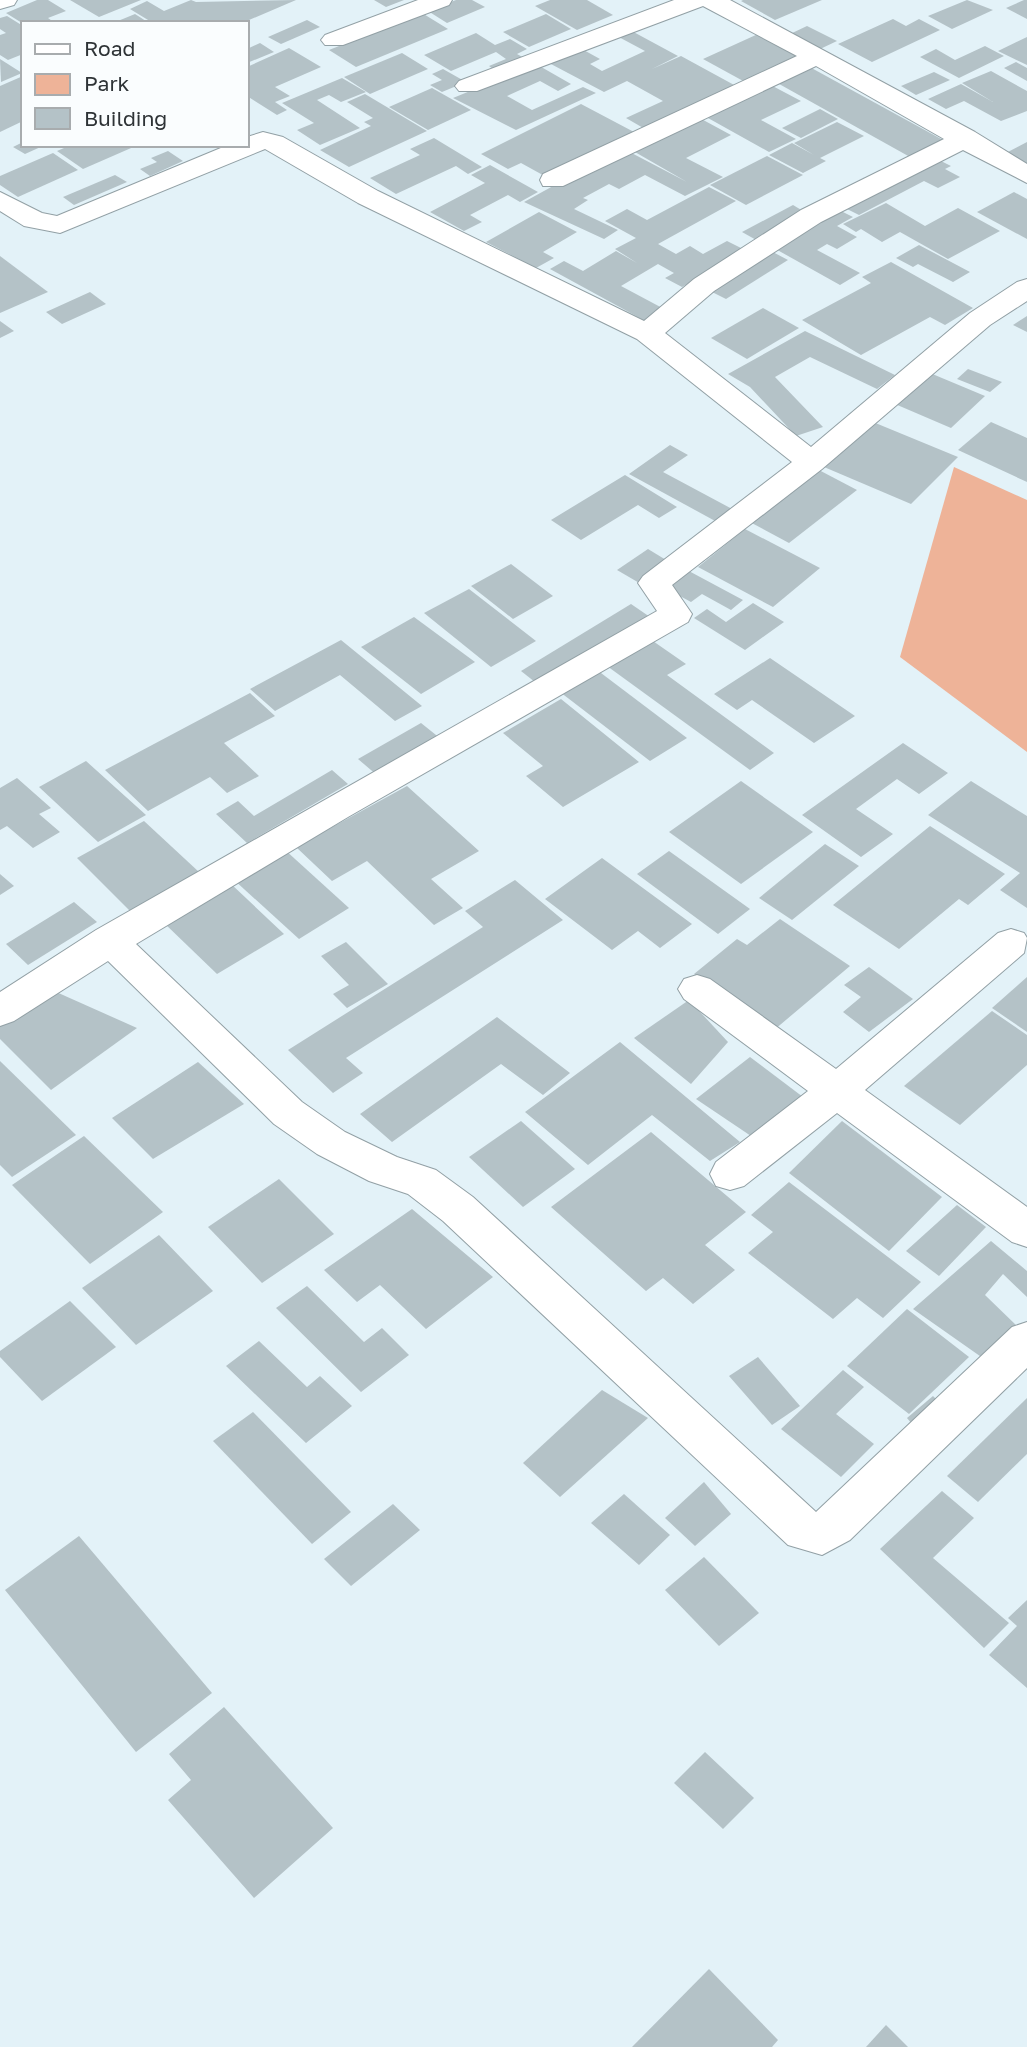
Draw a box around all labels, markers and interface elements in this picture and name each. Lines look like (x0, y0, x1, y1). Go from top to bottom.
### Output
legend (21, 21, 248, 147)
text: Road (84, 35, 135, 61)
text: Park (84, 70, 130, 96)
text: Building (84, 105, 167, 131)

